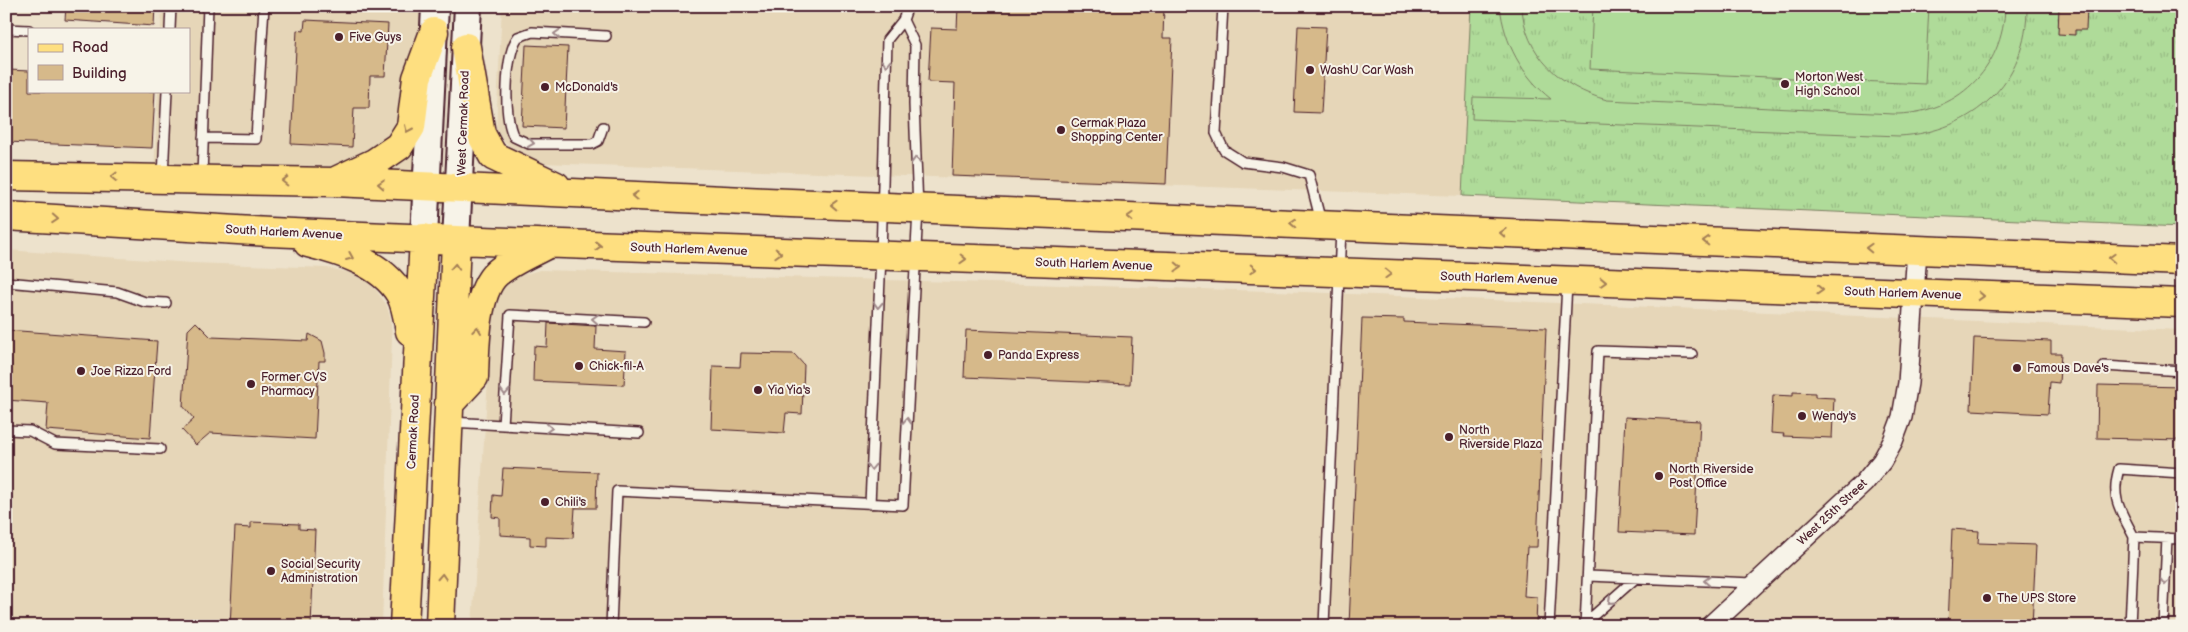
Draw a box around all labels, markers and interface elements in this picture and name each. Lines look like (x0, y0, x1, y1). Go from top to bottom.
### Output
legend (28, 28, 190, 92)
one-way arrow (553, 28, 561, 39)
place label: Five Guys (349, 30, 402, 45)
marker: Five Guys (333, 31, 345, 43)
text: Road (72, 38, 108, 57)
one-way arrow (880, 59, 891, 67)
place label: WashU Car Wash (1320, 63, 1414, 78)
text: Building (72, 64, 127, 83)
marker: WashU Car Wash (1304, 64, 1316, 76)
street label: West Cermak Road (454, 70, 473, 176)
place label: Morton West High School (1795, 70, 1864, 99)
marker: Morton West High School (1779, 78, 1791, 90)
place label: McDonald's (555, 80, 618, 95)
marker: McDonald's (539, 81, 551, 93)
place label: Cermak Plaza Shopping Center (1071, 116, 1163, 145)
one-way arrow (404, 124, 415, 133)
marker: Cermak Plaza Shopping Center (1055, 124, 1067, 136)
one-way arrow (528, 137, 536, 148)
one-way arrow (911, 156, 922, 164)
one-way arrow (110, 172, 118, 182)
one-way arrow (281, 175, 289, 186)
one-way arrow (376, 179, 384, 189)
one-way arrow (631, 190, 639, 201)
one-way arrow (830, 200, 838, 211)
one-way arrow (1126, 212, 1134, 222)
one-way arrow (51, 213, 59, 224)
one-way arrow (1288, 218, 1296, 228)
street label: South Harlem Avenue (225, 222, 343, 243)
one-way arrow (1498, 227, 1506, 238)
one-way arrow (1702, 236, 1710, 247)
one-way arrow (594, 240, 602, 251)
street label: South Harlem Avenue (630, 240, 748, 259)
one-way arrow (1864, 243, 1872, 253)
one-way arrow (774, 248, 782, 258)
one-way arrow (345, 250, 354, 261)
one-way arrow (2108, 253, 2116, 263)
one-way arrow (959, 254, 967, 265)
street label: South Harlem Avenue (1035, 255, 1153, 274)
one-way arrow (1174, 261, 1182, 272)
one-way arrow (449, 263, 460, 271)
one-way arrow (1250, 264, 1257, 274)
one-way arrow (1384, 269, 1392, 279)
street label: South Harlem Avenue (1440, 269, 1558, 288)
one-way arrow (1599, 276, 1607, 287)
street label: South Harlem Avenue (1844, 284, 1962, 303)
one-way arrow (1817, 285, 1825, 296)
one-way arrow (1977, 291, 1985, 302)
one-way arrow (873, 301, 884, 309)
one-way arrow (591, 313, 599, 324)
one-way arrow (471, 325, 482, 333)
place label: Panda Express (998, 348, 1079, 363)
marker: Panda Express (982, 349, 994, 361)
place label: Chick-fil-A (589, 359, 644, 374)
marker: Chick-fil-A (573, 360, 585, 372)
place label: Famous Dave's (2027, 361, 2109, 376)
marker: Famous Dave's (2011, 362, 2023, 374)
place label: Joe Rizza Ford (91, 364, 172, 379)
marker: Joe Rizza Ford (75, 365, 87, 377)
place label: Former CVS Pharmacy (261, 370, 327, 399)
marker: Former CVS Pharmacy (245, 378, 257, 390)
place label: Yia Yia's (767, 383, 811, 398)
marker: Yia Yia's (752, 384, 764, 396)
one-way arrow (500, 388, 511, 396)
street label: Cermak Road (404, 394, 423, 470)
place label: Wendy's (1812, 409, 1856, 424)
marker: Wendy's (1796, 410, 1808, 422)
one-way arrow (901, 417, 912, 425)
one-way arrow (546, 423, 554, 434)
place label: North Riverside Plaza (1459, 423, 1543, 452)
marker: North Riverside Plaza (1443, 431, 1455, 443)
place label: North Riverside Post Office (1669, 462, 1754, 491)
one-way arrow (866, 464, 876, 471)
marker: North Riverside Post Office (1653, 470, 1665, 482)
street label: West 25th Street (1794, 476, 1871, 549)
place label: Chili's (555, 495, 586, 510)
marker: Chili's (539, 496, 551, 508)
place label: Social Security Administration (281, 557, 361, 586)
marker: Social Security Administration (265, 565, 277, 577)
one-way arrow (436, 573, 447, 581)
one-way arrow (1703, 576, 1711, 587)
one-way arrow (2160, 578, 2171, 586)
place label: The UPS Store (1997, 591, 2076, 606)
marker: The UPS Store (1981, 592, 1993, 604)
one-way arrow (1607, 595, 1616, 604)

